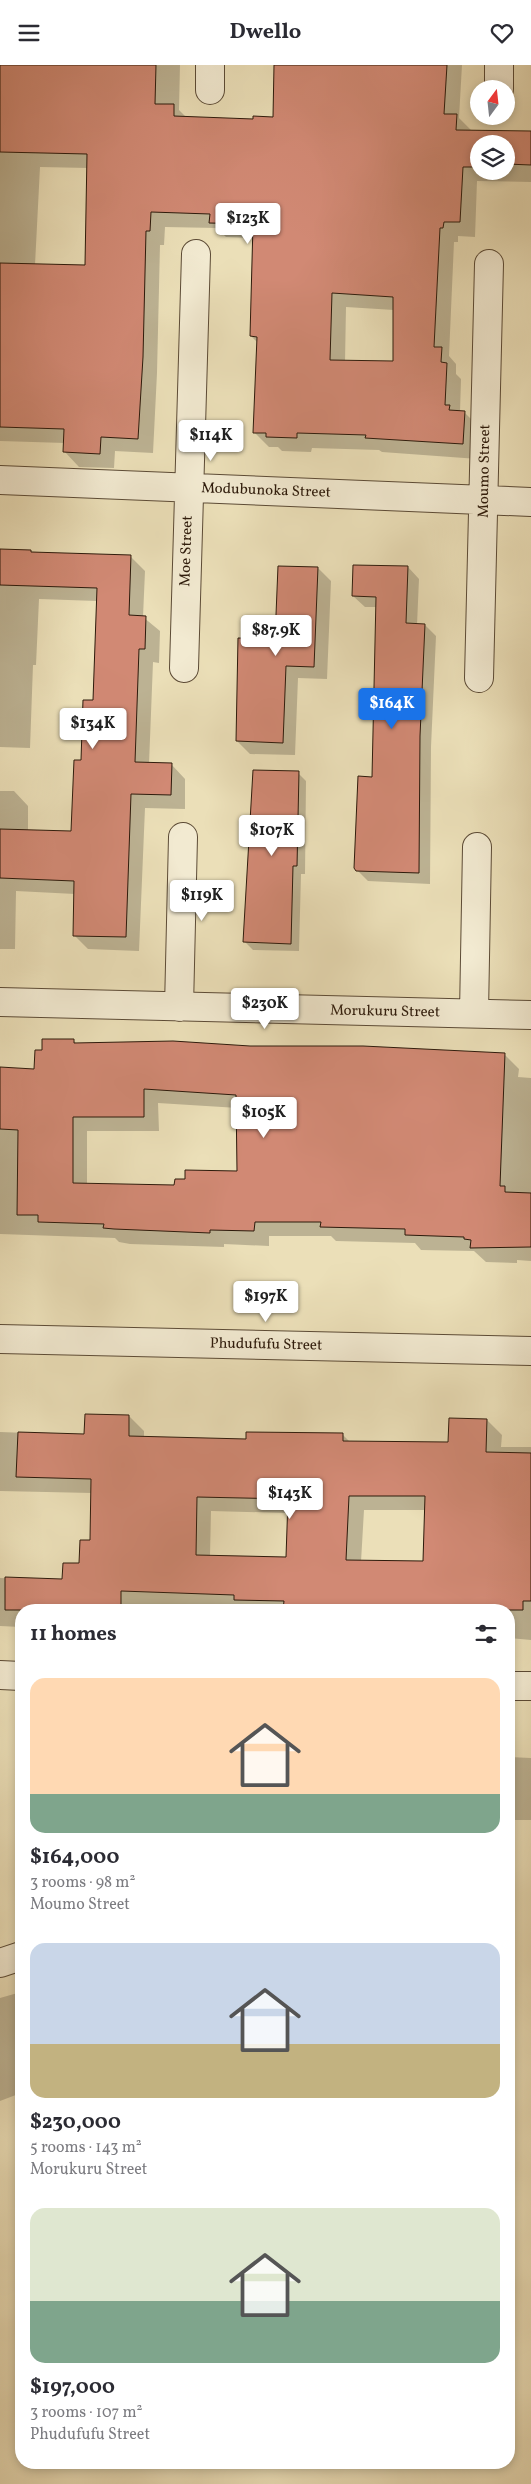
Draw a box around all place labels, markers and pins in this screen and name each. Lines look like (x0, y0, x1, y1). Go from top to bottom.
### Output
pin: $123K (213, 203, 283, 245)
pin: $114K (176, 419, 246, 462)
pin: $87.9K (235, 615, 317, 657)
pin: $164K (357, 687, 427, 730)
pin: $134K (58, 707, 128, 750)
pin: $107K (237, 815, 307, 857)
pin: $119K (167, 879, 237, 922)
pin: $230K (230, 987, 300, 1030)
pin: $105K (229, 1097, 299, 1139)
pin: $197K (231, 1281, 301, 1323)
pin: $143K (255, 1477, 325, 1520)

